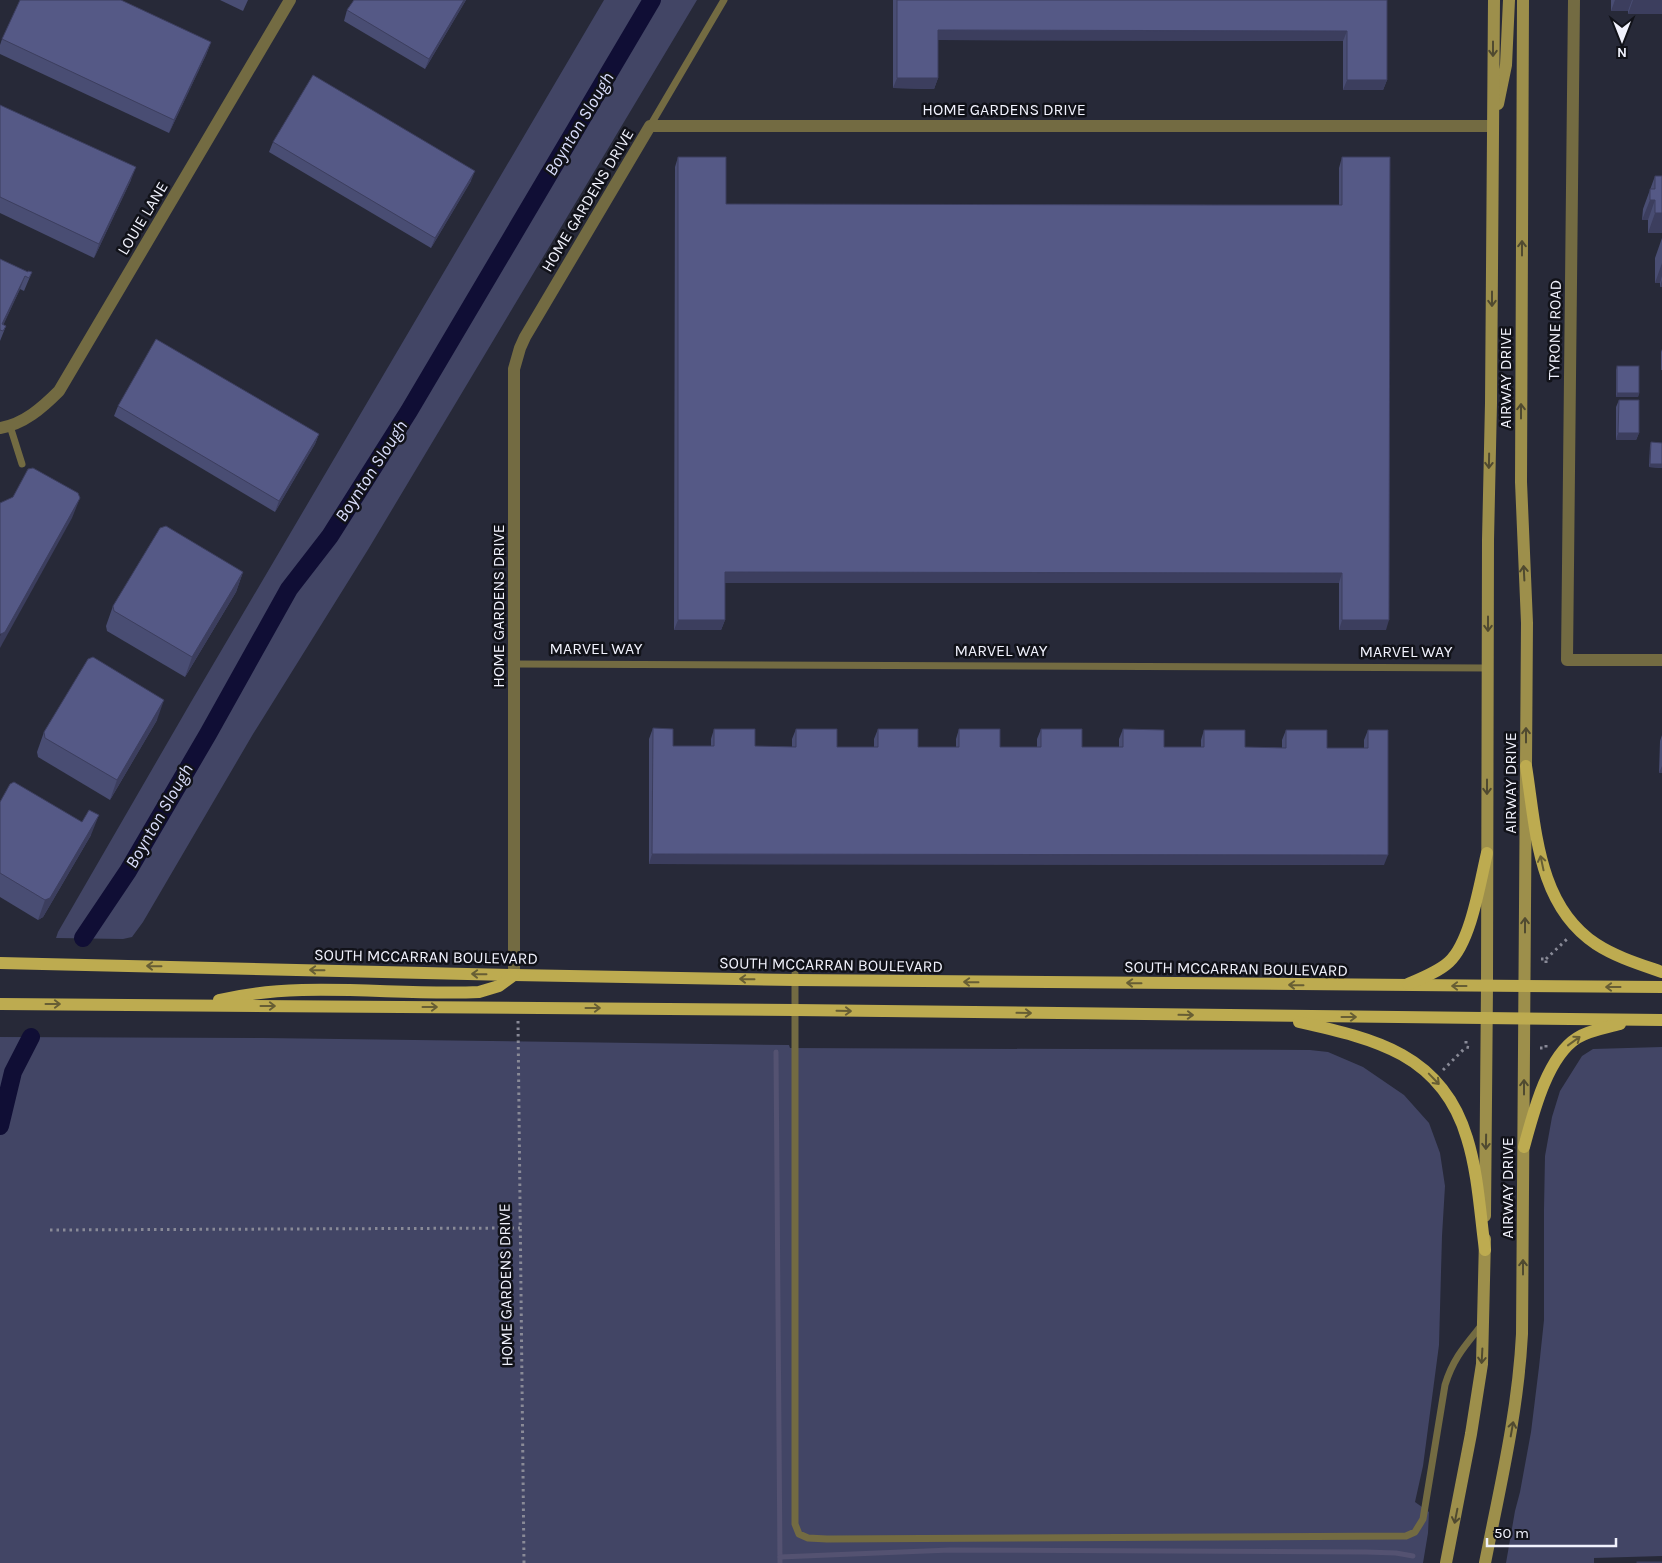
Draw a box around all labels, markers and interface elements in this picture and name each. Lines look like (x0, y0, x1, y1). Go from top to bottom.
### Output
north arrow (1597, 15, 1647, 65)
one-way arrow (1488, 40, 1498, 56)
text: N (1617, 44, 1627, 61)
water label: Boynton Slough (539, 68, 619, 180)
street label: HOME GARDENS DRIVE (922, 100, 1086, 119)
street label: HOME GARDENS DRIVE (537, 125, 638, 275)
street label: LOUIE LANE (113, 178, 172, 258)
one-way arrow (1517, 240, 1527, 256)
street label: TYRONE ROAD (1544, 280, 1565, 380)
one-way arrow (1487, 290, 1496, 306)
street label: AIRWAY DRIVE (1496, 327, 1515, 429)
one-way arrow (1516, 403, 1526, 419)
water label: Boynton Slough (330, 416, 412, 526)
one-way arrow (1485, 453, 1494, 469)
street label: HOME GARDENS DRIVE (489, 524, 508, 688)
one-way arrow (1520, 565, 1529, 581)
one-way arrow (1483, 616, 1493, 632)
street label: MARVEL WAY (549, 639, 643, 658)
street label: MARVEL WAY (954, 641, 1048, 660)
street label: MARVEL WAY (1359, 642, 1453, 661)
one-way arrow (1521, 728, 1531, 744)
street label: AIRWAY DRIVE (1501, 732, 1520, 834)
water label: Boynton Slough (120, 760, 198, 872)
one-way arrow (1482, 778, 1492, 794)
one-way arrow (1537, 856, 1546, 872)
one-way arrow (1520, 917, 1530, 934)
street label: SOUTH MCCARRAN BOULEVARD (314, 945, 538, 968)
street label: SOUTH MCCARRAN BOULEVARD (719, 953, 943, 976)
street label: SOUTH MCCARRAN BOULEVARD (1124, 957, 1348, 980)
one-way arrow (146, 961, 162, 971)
one-way arrow (309, 965, 325, 975)
one-way arrow (471, 969, 488, 979)
one-way arrow (739, 974, 755, 984)
one-way arrow (964, 977, 980, 987)
one-way arrow (1126, 978, 1142, 988)
one-way arrow (1289, 980, 1305, 990)
one-way arrow (1451, 981, 1468, 991)
one-way arrow (1606, 982, 1622, 992)
one-way arrow (44, 999, 60, 1009)
one-way arrow (259, 1001, 275, 1010)
one-way arrow (422, 1002, 438, 1012)
one-way arrow (584, 1003, 600, 1013)
one-way arrow (836, 1006, 852, 1015)
one-way arrow (1016, 1008, 1032, 1018)
one-way arrow (1178, 1010, 1194, 1020)
one-way arrow (1340, 1012, 1357, 1022)
one-way arrow (1567, 1036, 1581, 1046)
one-way arrow (1428, 1073, 1440, 1085)
one-way arrow (1519, 1080, 1529, 1096)
one-way arrow (1481, 1133, 1491, 1149)
street label: AIRWAY DRIVE (1498, 1137, 1517, 1239)
street label: HOME GARDENS DRIVE (495, 1203, 516, 1367)
one-way arrow (1518, 1260, 1528, 1276)
one-way arrow (1478, 1348, 1487, 1364)
one-way arrow (1507, 1421, 1517, 1437)
one-way arrow (1450, 1508, 1460, 1524)
scale bar (1487, 1516, 1616, 1548)
text: 50 m (1494, 1524, 1529, 1542)

